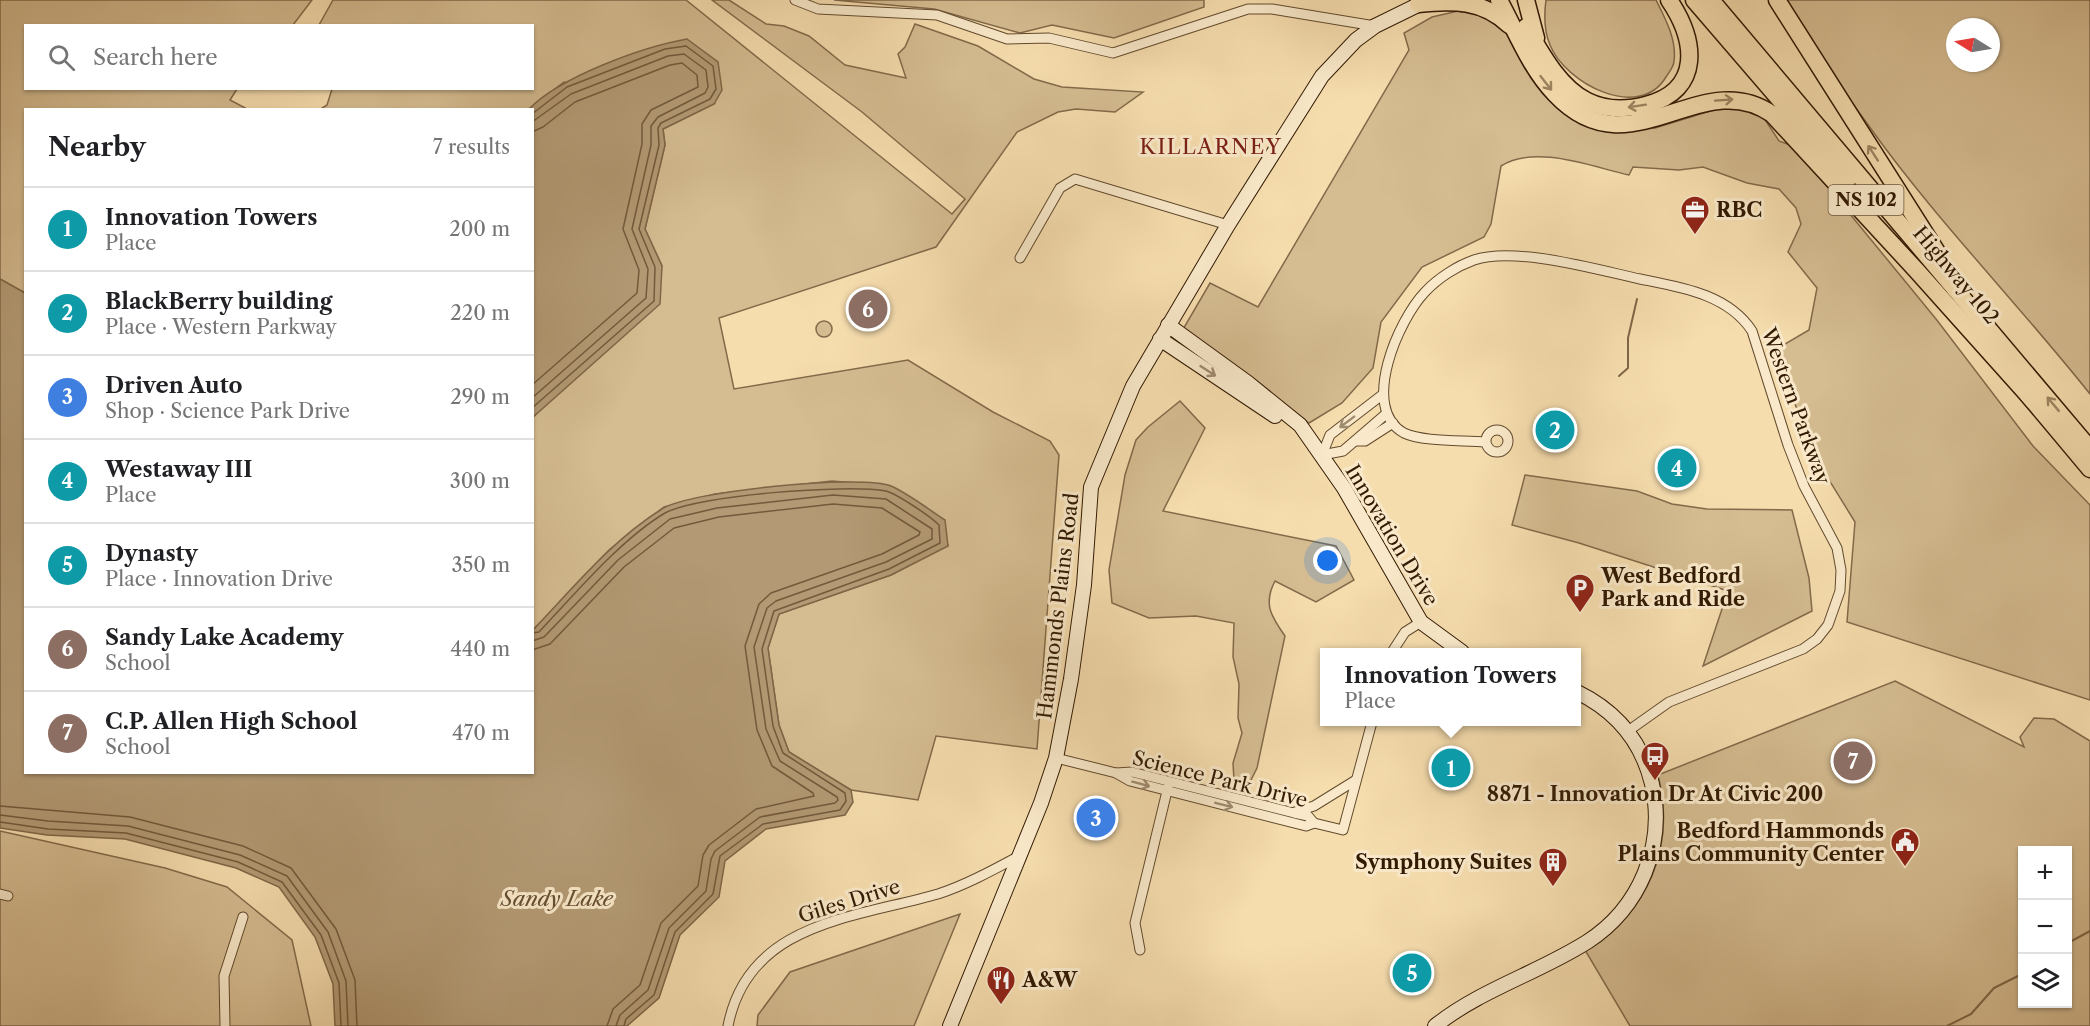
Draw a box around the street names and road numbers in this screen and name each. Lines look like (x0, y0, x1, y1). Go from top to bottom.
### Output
road number: NS 102 (1828, 185, 1904, 215)
street label: Highway 102 (1908, 221, 2004, 329)
street label: Western Parkway (1756, 324, 1836, 488)
street label: Innovation Drive (1340, 460, 1444, 610)
street label: Hammonds Plains Road (1032, 492, 1084, 720)
street label: Science Park Drive (1130, 746, 1310, 812)
street label: Giles Drive (795, 874, 903, 928)

